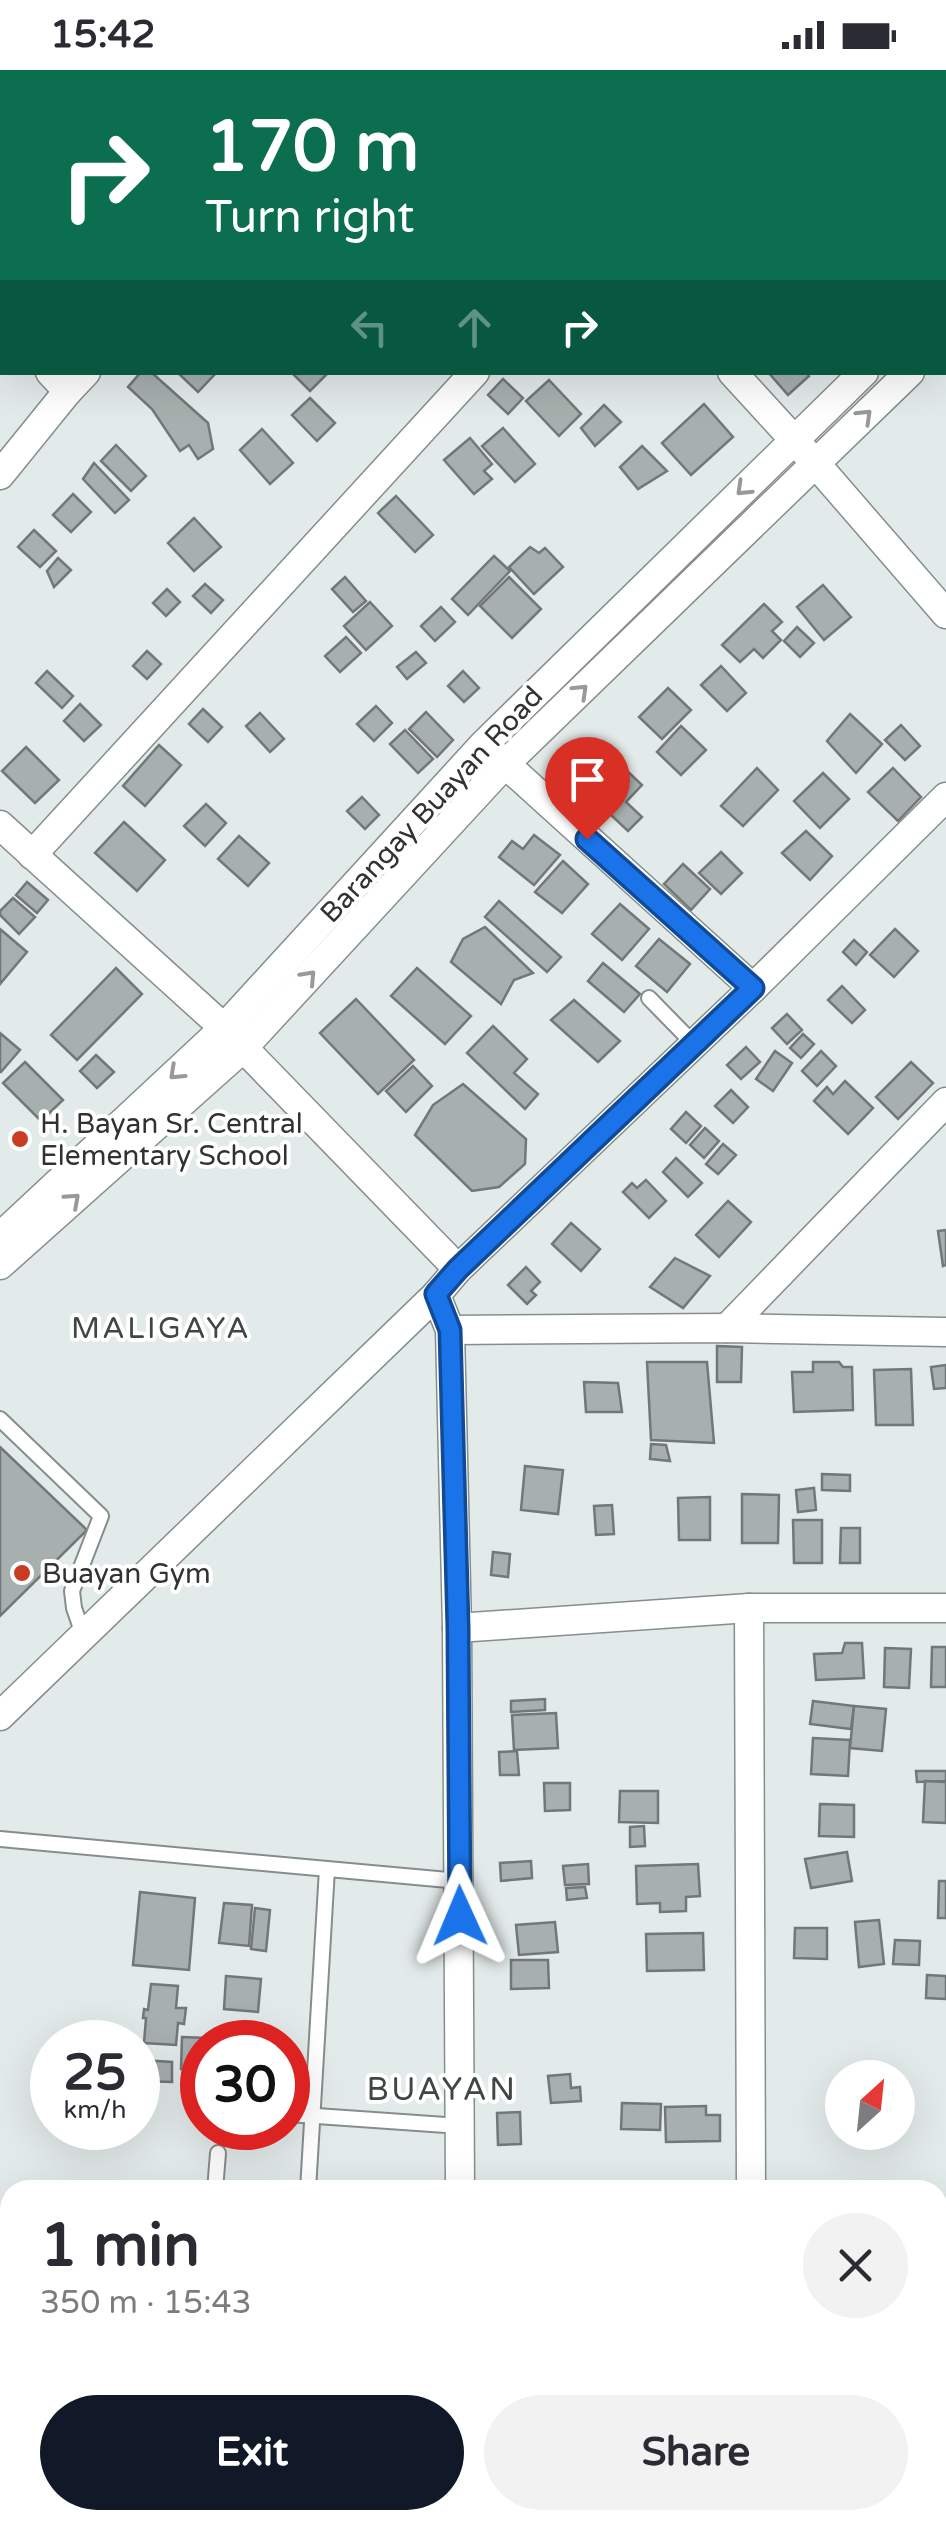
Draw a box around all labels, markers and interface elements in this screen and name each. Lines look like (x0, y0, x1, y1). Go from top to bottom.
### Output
text: 15:42 (50, 12, 155, 58)
text: 170 m (205, 106, 419, 190)
icon: right (40, 110, 170, 240)
text: Turn right (205, 191, 414, 245)
icon: left (342, 300, 397, 355)
icon: ahead (447, 300, 502, 355)
icon: right (552, 300, 607, 355)
one-way arrow (853, 410, 871, 428)
one-way arrow (737, 477, 755, 495)
street label: Barangay Buayan Road (313, 679, 550, 930)
one-way arrow (569, 685, 587, 703)
pin (545, 737, 630, 840)
icon: arrive (560, 752, 615, 807)
one-way arrow (297, 970, 315, 989)
one-way arrow (169, 1061, 187, 1079)
place label: H. Bayan Sr. Central Elementary School (40, 1107, 303, 1173)
marker: H. Bayan Sr. Central Elementary School (9, 1128, 31, 1150)
one-way arrow (61, 1194, 80, 1212)
district label: MALIGAYA (71, 1310, 251, 1347)
place label: Buayan Gym (42, 1557, 211, 1591)
marker: Buayan Gym (11, 1562, 33, 1584)
position arrow (408, 1864, 512, 1968)
speed limit sign: 30 (180, 2020, 310, 2150)
text: 25 (64, 2043, 126, 2103)
north arrow (825, 2060, 915, 2150)
map controls (825, 2060, 915, 2150)
district label: BUAYAN (367, 2071, 517, 2109)
text: km/h (64, 2095, 126, 2125)
text: 1 min (40, 2210, 200, 2282)
button: close (803, 2213, 908, 2318)
text: 350 m · 15:43 (40, 2284, 252, 2322)
button: Exit (40, 2395, 464, 2510)
button: Share (484, 2395, 908, 2510)

